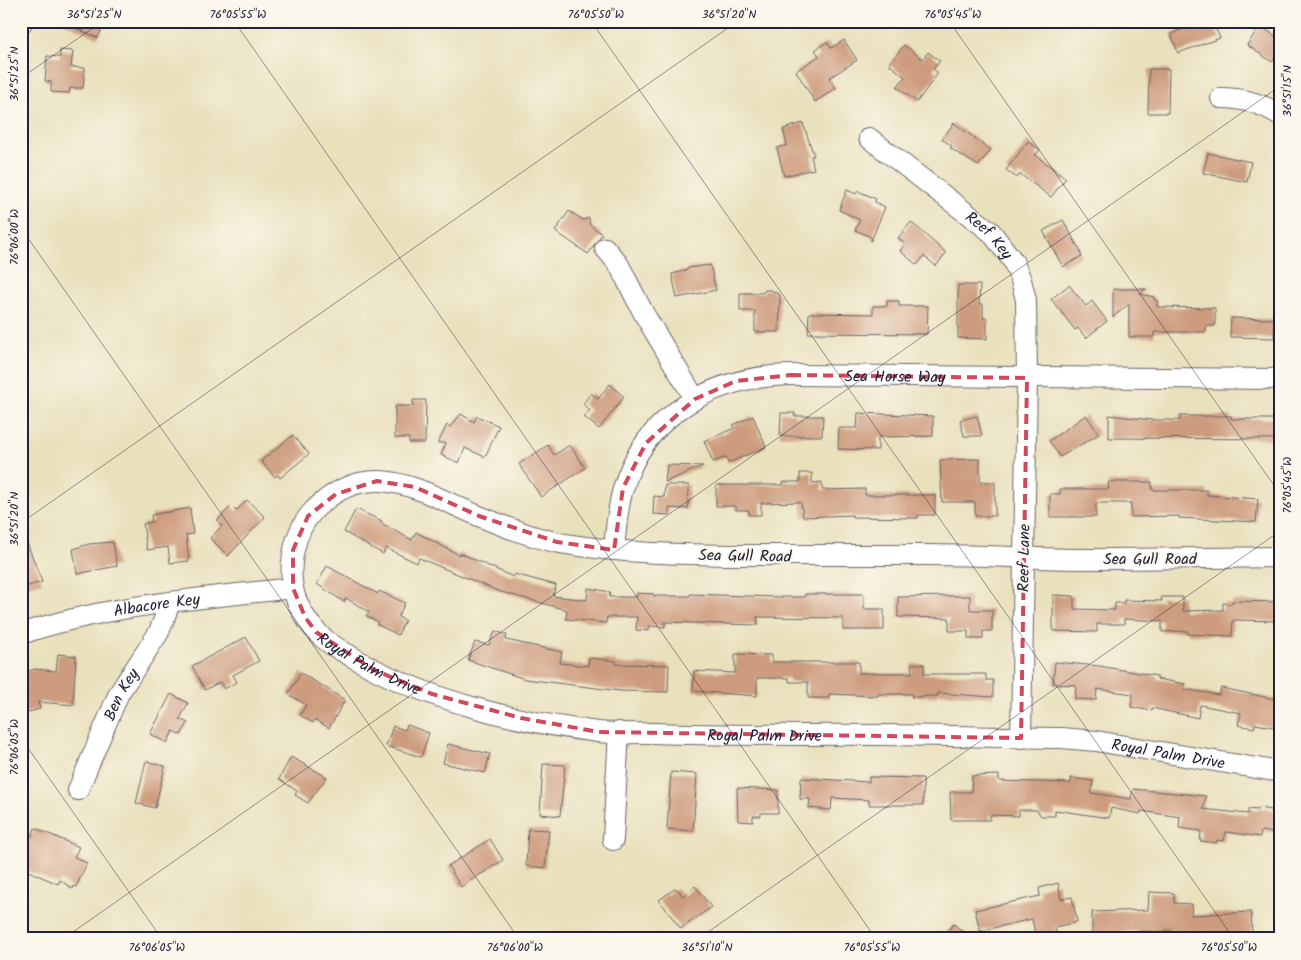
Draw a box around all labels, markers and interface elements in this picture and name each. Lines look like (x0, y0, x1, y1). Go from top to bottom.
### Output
text: 36°51'25"N (66, 5, 122, 24)
text: 76°05'55"W (210, 5, 266, 24)
text: 76°05'50"W (568, 5, 624, 24)
text: 36°51'20"N (702, 5, 756, 24)
text: 76°05'45"W (925, 5, 981, 24)
text: 36°51'25"N (5, 46, 24, 102)
text: 36°51'15"N (1278, 65, 1297, 117)
street label: Reef Key (959, 205, 1019, 266)
text: 76°06'00"W (5, 209, 24, 265)
street label: Sea Horse Way (845, 364, 946, 390)
text: 76°05'45"W (1278, 457, 1297, 513)
text: 36°51'20"N (5, 492, 24, 546)
street label: Reef Lane (1011, 524, 1038, 592)
street label: Sea Gull Road (698, 543, 793, 570)
street label: Sea Gull Road (1103, 547, 1198, 572)
street label: Albacore Key (112, 587, 202, 624)
street label: Royal Palm Drive (311, 627, 424, 703)
street label: Ben Key (98, 663, 146, 725)
text: 76°06'05"W (5, 719, 24, 775)
street label: Royal Palm Drive (707, 723, 822, 749)
street label: Royal Palm Drive (1109, 733, 1227, 777)
text: 76°06'05"W (129, 938, 185, 957)
text: 76°06'00"W (487, 938, 543, 957)
text: 36°51'10"N (681, 938, 733, 957)
text: 76°05'55"W (844, 938, 900, 957)
text: 76°05'50"W (1201, 938, 1257, 957)

